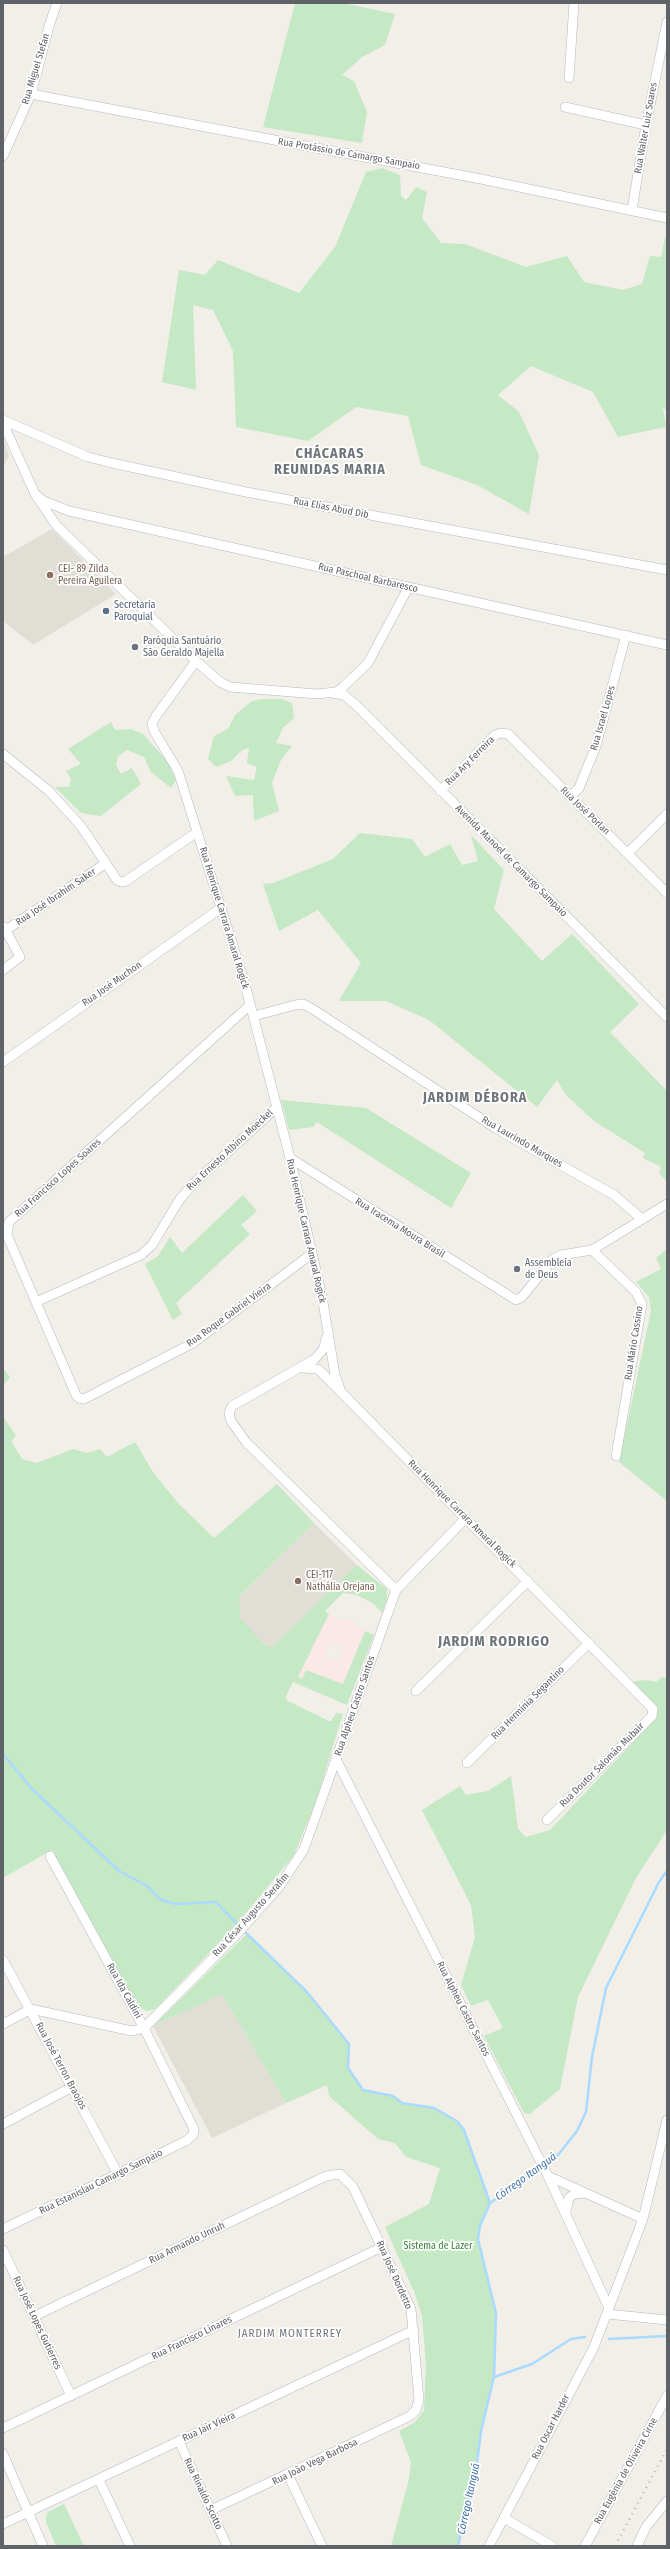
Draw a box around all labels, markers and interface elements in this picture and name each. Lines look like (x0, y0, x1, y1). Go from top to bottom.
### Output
street label: Rua Miguel Stefan (20, 32, 52, 106)
street label: Rua Walter Luiz Soares (632, 82, 660, 174)
street label: Rua Protássio de Camargo Sampaio (277, 136, 421, 172)
district label: CHÁCARAS REUNIDAS MARIA (274, 446, 386, 478)
street label: Rua Elias Abud Dib (292, 495, 370, 521)
street label: Rua Paschoal Barbaresco (317, 561, 419, 595)
place label: CEI- 89 Zilda Pereira Aguilera (58, 563, 122, 586)
marker: CEI- 89 Zilda Pereira Aguilera (45, 570, 55, 580)
place label: Secretaria Paroquial (114, 599, 155, 622)
marker: Secretaria Paroquial (101, 606, 111, 616)
place label: Paróquia Santuário São Geraldo Majella (143, 635, 224, 658)
marker: Paróquia Santuário São Geraldo Majella (130, 642, 140, 652)
street label: Rua Israel Lopes (588, 684, 618, 752)
street label: Rua Ary Ferreira (443, 734, 497, 788)
street label: Rua José Porlan (558, 784, 612, 838)
street label: Avenida Manoel de Camargo Sampaio (452, 802, 570, 920)
street label: Rua Henrique Carrara Amaral Rogick (197, 846, 251, 990)
street label: Rua José Ibrahim Saker (14, 866, 98, 928)
street label: Rua José Muchon (80, 959, 144, 1009)
district label: JARDIM DÉBORA (423, 1090, 527, 1106)
street label: Rua Ernesto Albino Moeckel (184, 1107, 276, 1193)
street label: Rua Laurindo Marques (479, 1114, 565, 1170)
street label: Rua Francisco Lopes Soares (12, 1136, 104, 1220)
street label: Rua Henrique Carrara Amaral Rogick (284, 1158, 328, 1304)
street label: Rua Iracema Moura Brasil (353, 1195, 447, 1261)
place label: Assembleia de Deus (525, 1257, 572, 1280)
marker: Assembleia de Deus (512, 1264, 522, 1274)
street label: Rua Roque Gabriel Vieira (184, 1280, 274, 1350)
street label: Rua Mário Cassino (622, 1305, 646, 1381)
street label: Rua Henrique Carrara Amaral Rogick (406, 1458, 518, 1570)
place label: CEI-117 Nathália Orejana (306, 1569, 375, 1592)
marker: CEI-117 Nathália Orejana (293, 1576, 303, 1586)
district label: JARDIM RODRIGO (438, 1634, 550, 1650)
street label: Rua Alpheu Castro Santos (332, 1654, 378, 1758)
street label: Rua Hermínia Segantino (489, 1664, 567, 1742)
street label: Rua Doutor Salomão Mubair (557, 1720, 647, 1810)
street label: Rua César Augusto Serafim (210, 1871, 292, 1959)
street label: Rua Alpheu Castro Santos (434, 1960, 492, 2058)
street label: Rua Ida Caldini (104, 1961, 144, 2021)
street label: Rua José Terron Braojos (33, 2020, 89, 2112)
street label: Rua Estanislau Camargo Sampaio (37, 2147, 165, 2217)
water label: Córrego Itanguá (493, 2150, 559, 2204)
street label: Rua Armando Unruh (147, 2219, 227, 2267)
street label: Rua José Dordetto (374, 2239, 414, 2311)
park label: Sistema de Lazer (404, 2240, 472, 2252)
street label: Rua José Lopes Gutierres (10, 2275, 64, 2371)
street label: Rua Francisco Linares (150, 2313, 234, 2363)
district label: JARDIM MONTERREY (238, 2327, 342, 2341)
street label: Rua Oscar Harder (529, 2392, 573, 2462)
street label: Rua Jair Vieira (181, 2410, 237, 2444)
street label: Rua Eugênia de Oliveira Cirne (592, 2416, 660, 2526)
street label: Rua João Vega Barbosa (270, 2436, 360, 2488)
street label: Rua Rinaldo Scotto (181, 2456, 225, 2532)
water label: Córrego Itanguá (455, 2462, 483, 2536)

